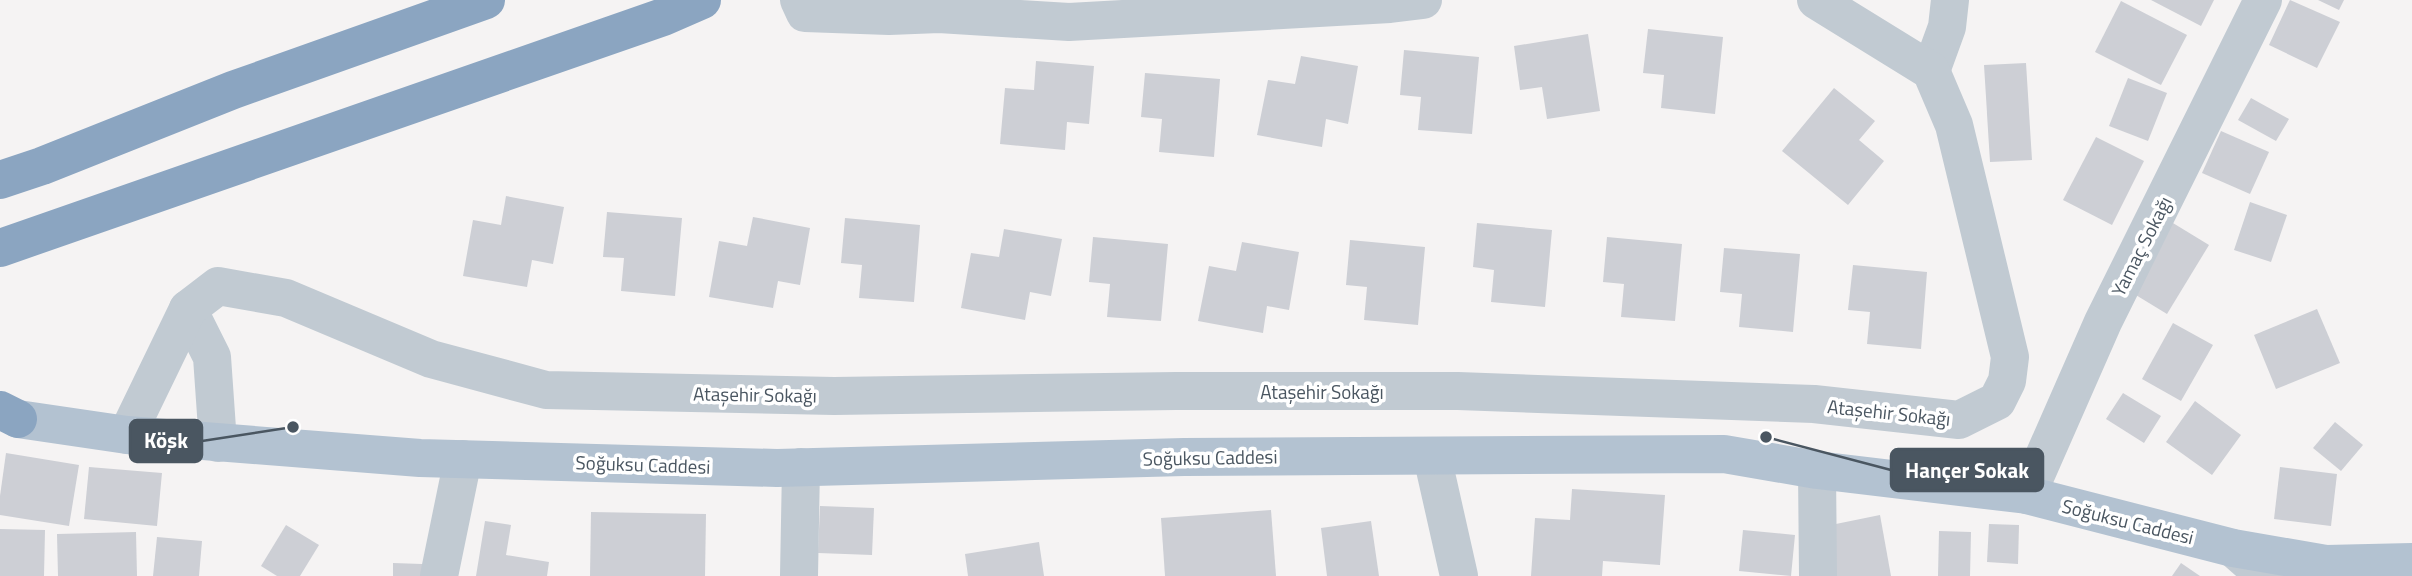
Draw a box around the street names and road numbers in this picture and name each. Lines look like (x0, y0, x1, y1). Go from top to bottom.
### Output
street label: Yamaç Sokağı (2103, 191, 2179, 301)
street label: Ataşehir Sokağı (1260, 377, 1384, 406)
street label: Ataşehir Sokağı (693, 378, 817, 410)
street label: Ataşehir Sokağı (1826, 391, 1952, 433)
street label: Soğuksu Caddesi (1142, 441, 1278, 473)
street label: Soğuksu Caddesi (575, 447, 711, 481)
street label: Soğuksu Caddesi (2059, 491, 2197, 551)

